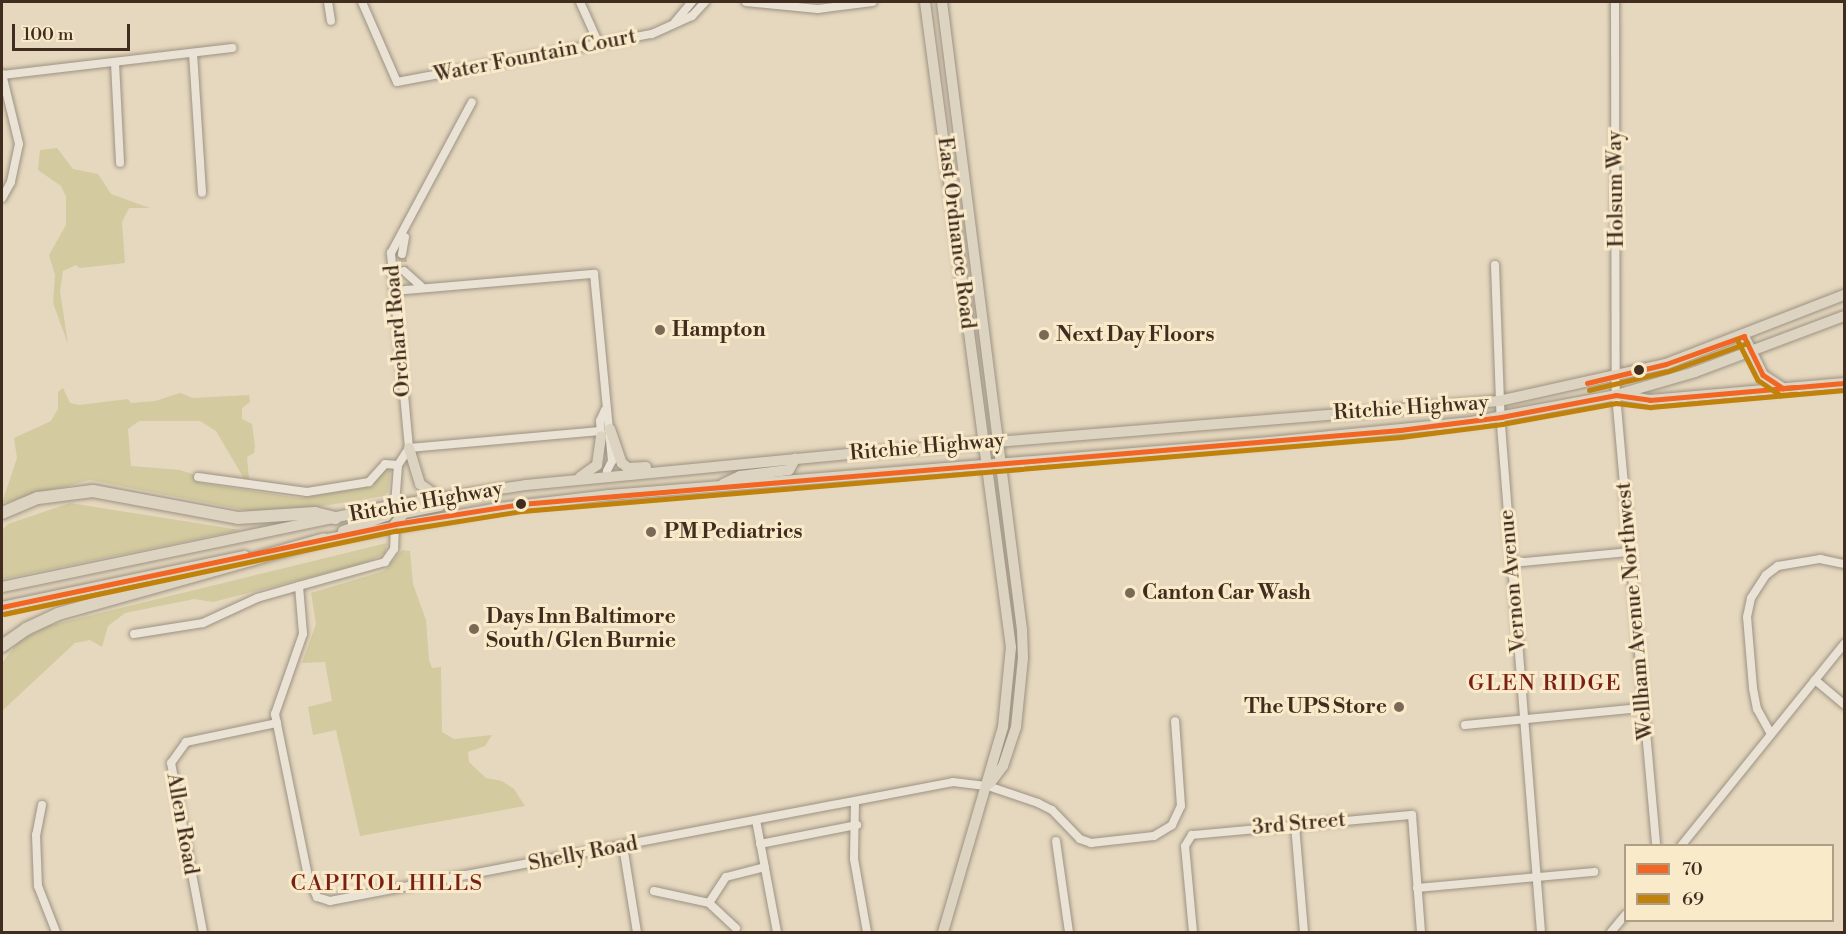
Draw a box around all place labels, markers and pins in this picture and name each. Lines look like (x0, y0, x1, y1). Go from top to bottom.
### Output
place label: Hampton (672, 317, 766, 343)
place label: Next Day Floors (1056, 322, 1214, 348)
marker: Hampton (653, 323, 667, 337)
marker: Next Day Floors (1037, 328, 1051, 342)
unlabelled marker (1633, 364, 1645, 376)
unlabelled marker (515, 498, 527, 510)
place label: PM Pediatrics (664, 519, 803, 545)
marker: PM Pediatrics (642, 523, 660, 541)
place label: Canton Car Wash (1142, 580, 1311, 606)
marker: Canton Car Wash (1123, 586, 1137, 600)
place label: Days Inn Baltimore South / Glen Burnie (486, 604, 676, 654)
marker: Days Inn Baltimore South / Glen Burnie (467, 622, 481, 636)
place label: The UPS Store (1244, 694, 1387, 720)
marker: The UPS Store (1392, 700, 1406, 714)

